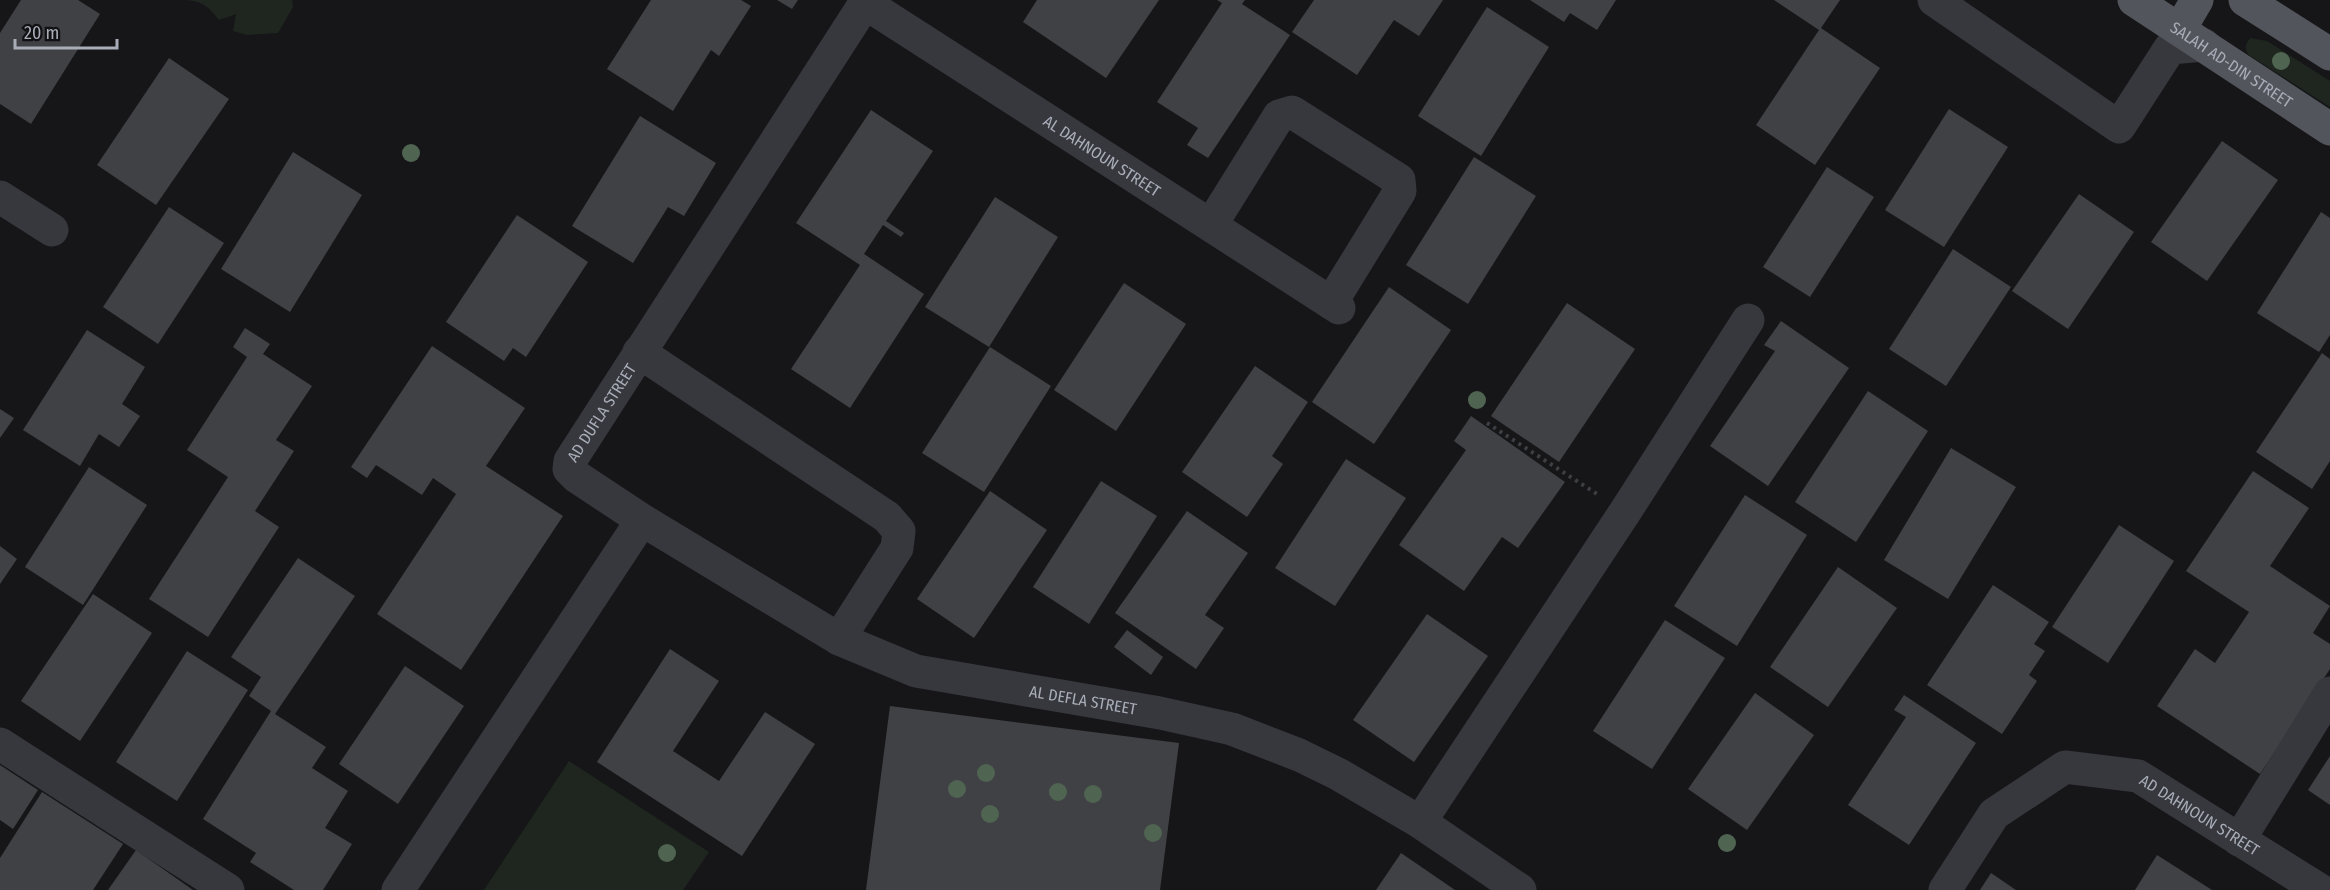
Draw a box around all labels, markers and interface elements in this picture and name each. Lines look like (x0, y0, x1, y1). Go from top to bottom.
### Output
scale bar (15, 12, 117, 50)
street label: SALAH AD-DIN STREET (2167, 18, 2297, 112)
text: 20 m (24, 22, 59, 44)
street label: AL DAHNOUN STREET (1040, 111, 1164, 201)
street label: AD DUFLA STREET (563, 360, 640, 465)
street label: AL DEFLA STREET (1028, 682, 1139, 719)
street label: AD DAHNOUN STREET (2136, 771, 2263, 860)

